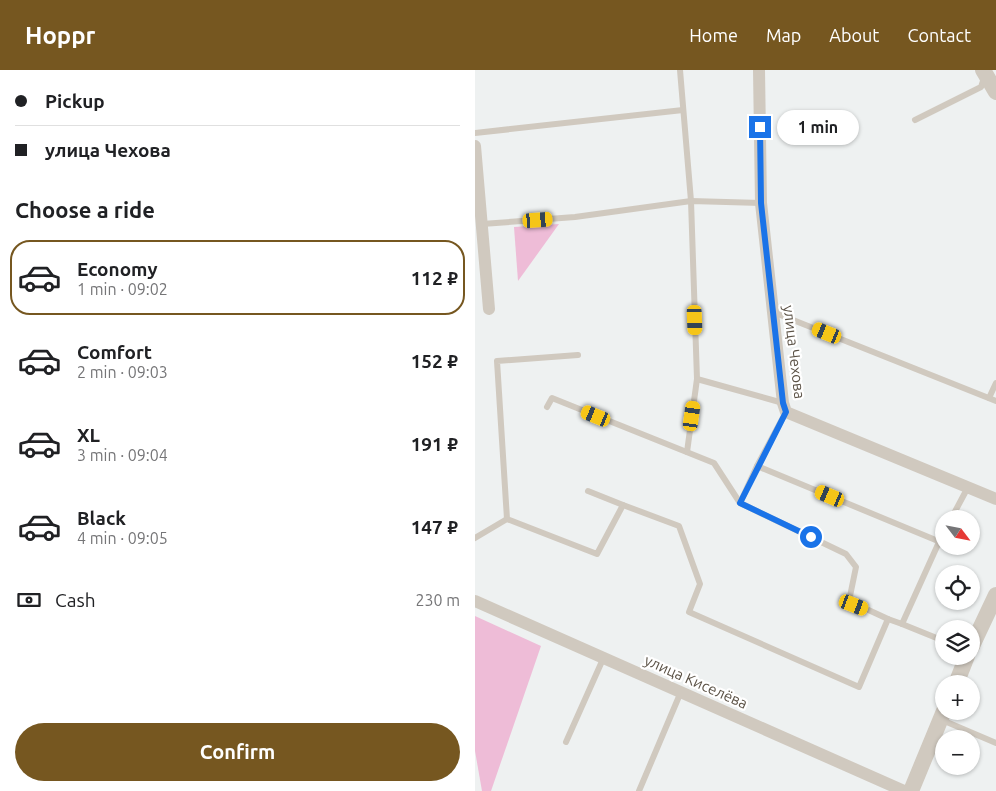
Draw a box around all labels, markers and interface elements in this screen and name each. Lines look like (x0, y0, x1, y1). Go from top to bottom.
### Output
text: Hoppr (25, 22, 95, 49)
text: Home (689, 25, 738, 45)
text: Map (766, 25, 801, 45)
text: About (829, 25, 879, 45)
text: Contact (907, 25, 971, 45)
text: Pickup (45, 90, 105, 112)
callout: 1 min (777, 110, 860, 144)
route end (749, 116, 771, 138)
text: 1 min (798, 118, 838, 136)
text: улица Чехова (45, 139, 171, 161)
text: Choose a ride (15, 197, 155, 222)
car (522, 211, 553, 229)
icon: car (17, 255, 62, 300)
text: Economy (77, 258, 158, 280)
text: 112 ₽ (411, 267, 458, 289)
text: 1 min · 09:02 (77, 280, 168, 298)
street label: улица Чехова (780, 304, 809, 400)
car (686, 305, 703, 335)
car (810, 320, 843, 346)
icon: car (17, 338, 62, 383)
text: Comfort (77, 341, 152, 363)
text: 152 ₽ (411, 350, 458, 372)
text: 2 min · 09:03 (77, 363, 168, 381)
car (682, 400, 701, 432)
car (579, 403, 612, 429)
icon: car (17, 421, 62, 466)
text: XL (77, 424, 100, 446)
text: 191 ₽ (411, 433, 458, 455)
text: 3 min · 09:04 (77, 446, 168, 464)
car (813, 483, 846, 509)
icon: car (17, 504, 62, 549)
text: Black (77, 507, 126, 529)
north arrow (935, 510, 980, 555)
map controls (935, 510, 980, 775)
text: 147 ₽ (411, 516, 458, 538)
route start (800, 526, 822, 548)
text: 4 min · 09:05 (77, 529, 168, 547)
button: locate (935, 565, 980, 610)
icon: cash (15, 586, 43, 614)
text: Cash (55, 589, 96, 611)
text: 230 m (415, 591, 460, 609)
car (837, 593, 870, 617)
button: layers (935, 620, 980, 665)
street label: улица Киселёва (642, 651, 750, 712)
button: + (935, 675, 980, 720)
button: Confirm (15, 723, 460, 781)
button: − (935, 730, 980, 775)

